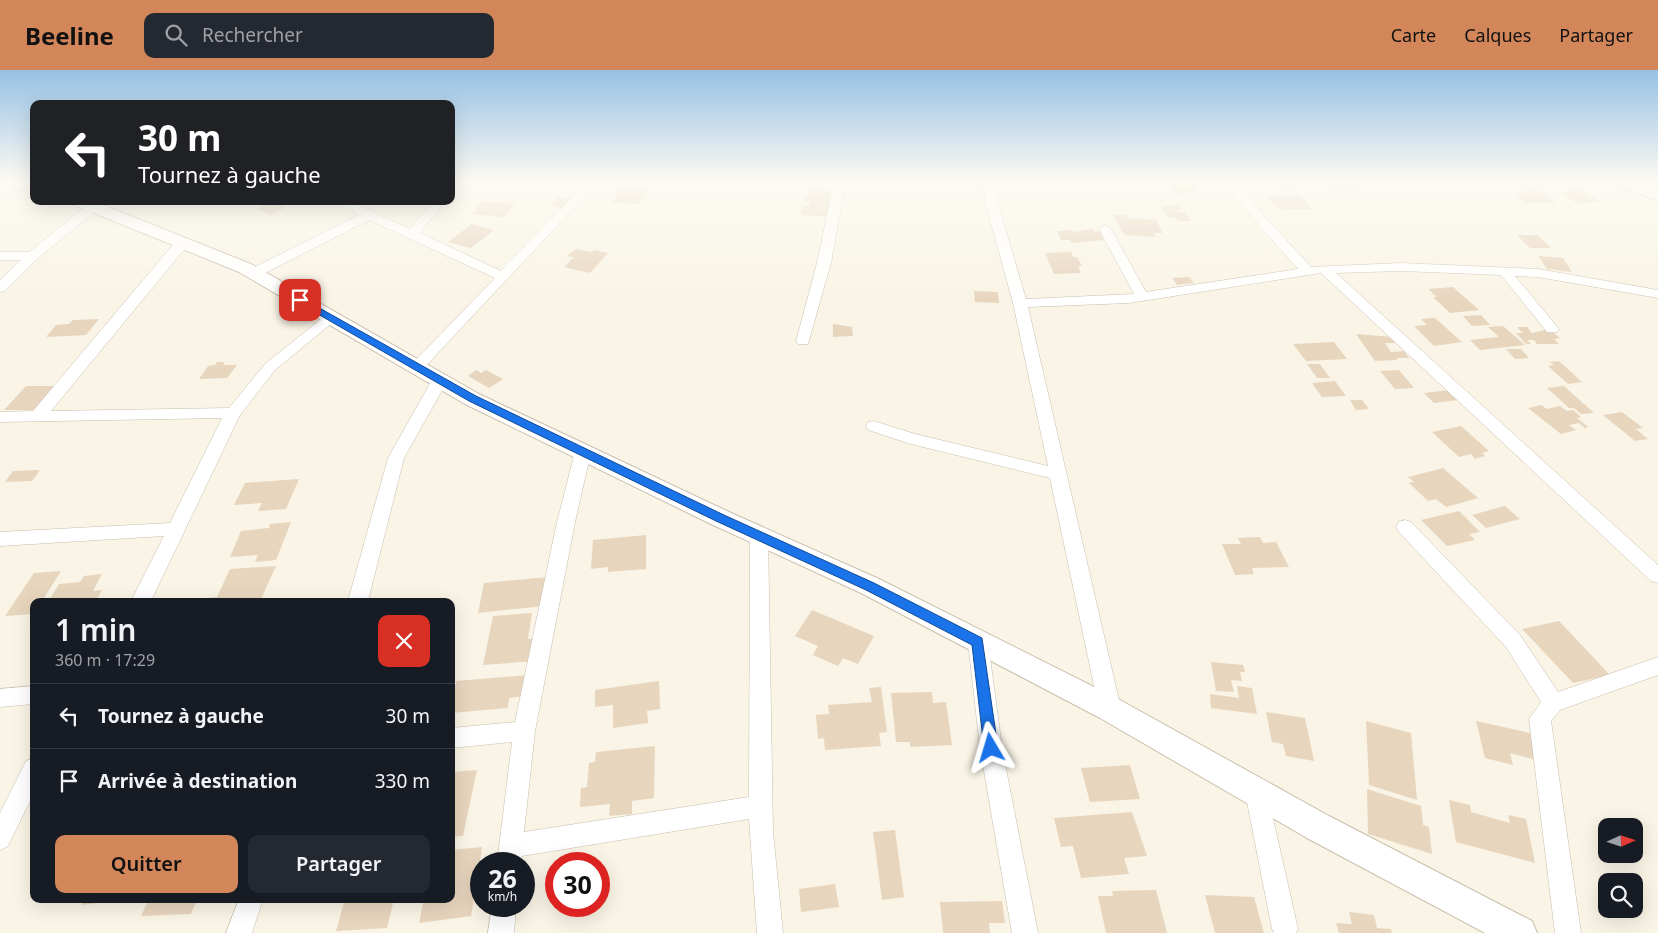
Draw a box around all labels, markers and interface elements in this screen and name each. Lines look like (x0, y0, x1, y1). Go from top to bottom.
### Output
search box (144, 13, 494, 58)
text: Beeline (25, 19, 114, 52)
icon: search (162, 21, 190, 49)
text: Rechercher (202, 22, 303, 48)
text: Carte (1391, 23, 1436, 47)
text: Calques (1464, 23, 1531, 47)
text: Partager (1559, 23, 1633, 47)
text: 30 m (138, 114, 221, 161)
icon: left (55, 120, 120, 185)
text: Tournez à gauche (138, 159, 321, 189)
pin (279, 279, 321, 321)
icon: arrive (286, 286, 314, 314)
text: 1 min (55, 609, 136, 650)
button: close (378, 615, 430, 667)
text: 360 m · 17:29 (55, 649, 155, 671)
icon: left (55, 702, 83, 730)
text: Tournez à gauche (98, 703, 264, 729)
text: 30 m (386, 703, 430, 729)
position arrow (964, 721, 1016, 773)
icon: arrive (55, 767, 83, 795)
text: Arrivée à destination (98, 768, 297, 794)
text: 330 m (375, 768, 430, 794)
north arrow (1598, 818, 1642, 862)
map controls (1598, 818, 1643, 918)
button: Quitter (55, 835, 238, 893)
button: Partager (248, 835, 430, 893)
speed limit sign: 30 (545, 852, 610, 917)
text: 26 (488, 861, 517, 895)
button: search (1598, 873, 1643, 918)
text: km/h (488, 888, 517, 905)

